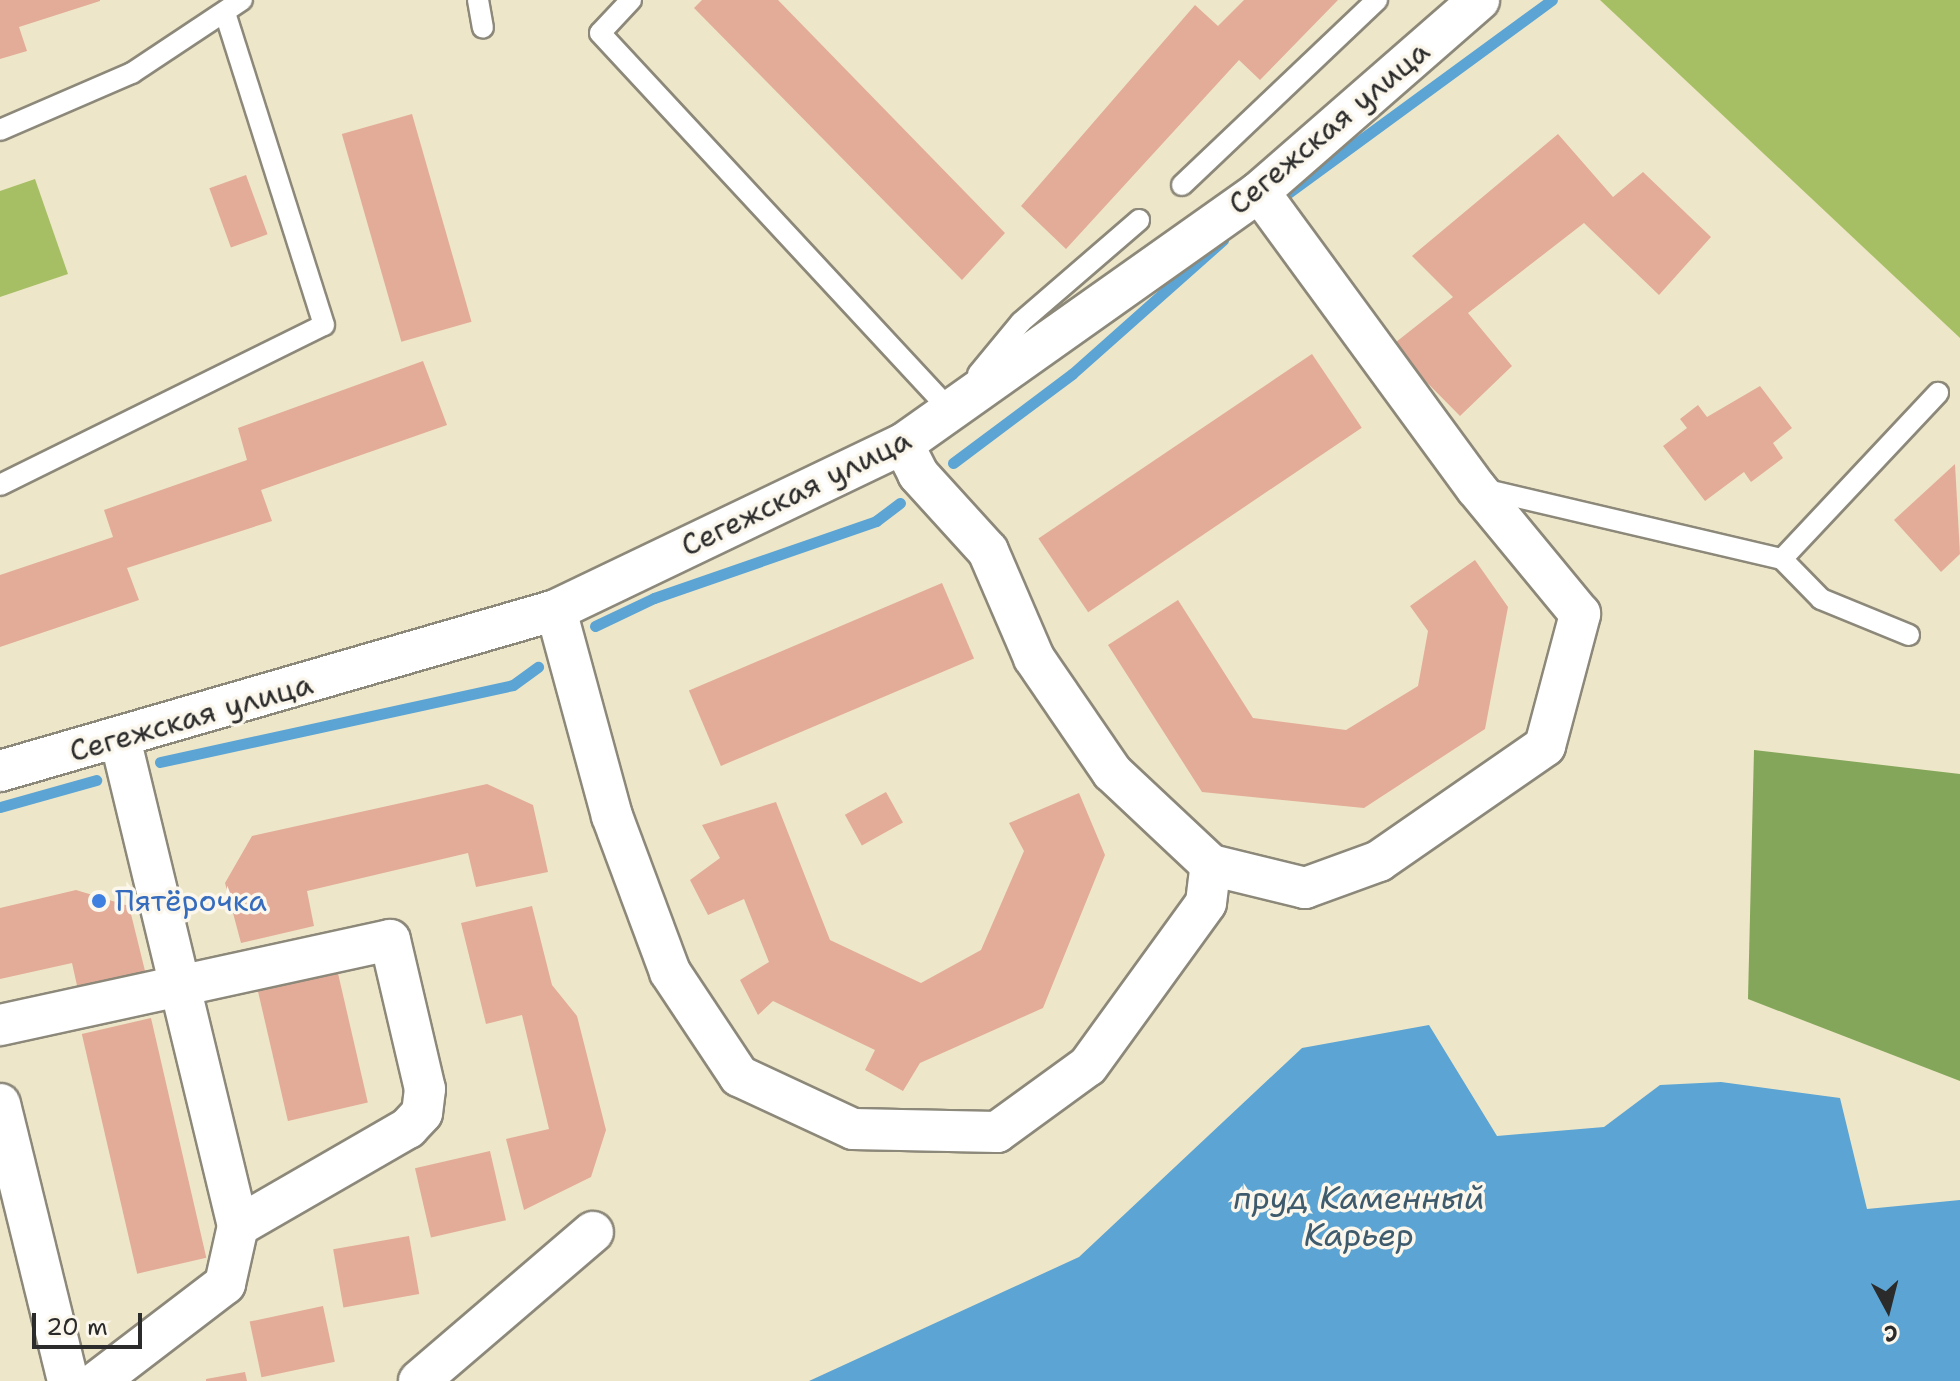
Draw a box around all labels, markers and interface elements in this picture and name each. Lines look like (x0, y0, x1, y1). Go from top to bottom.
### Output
street label: Сегежская улица (1221, 33, 1437, 223)
street label: Сегежская улица (675, 422, 917, 564)
street label: Сегежская улица (65, 666, 317, 770)
place label: Пятёрочка (115, 883, 267, 919)
marker: Пятёрочка (90, 892, 108, 910)
water label: пруд Каменный Карьер (1233, 1180, 1485, 1255)
north arrow (1848, 1269, 1928, 1349)
scale bar (36, 1297, 146, 1347)
text: 20 m (46, 1311, 108, 1343)
text: С (1883, 1318, 1899, 1349)

